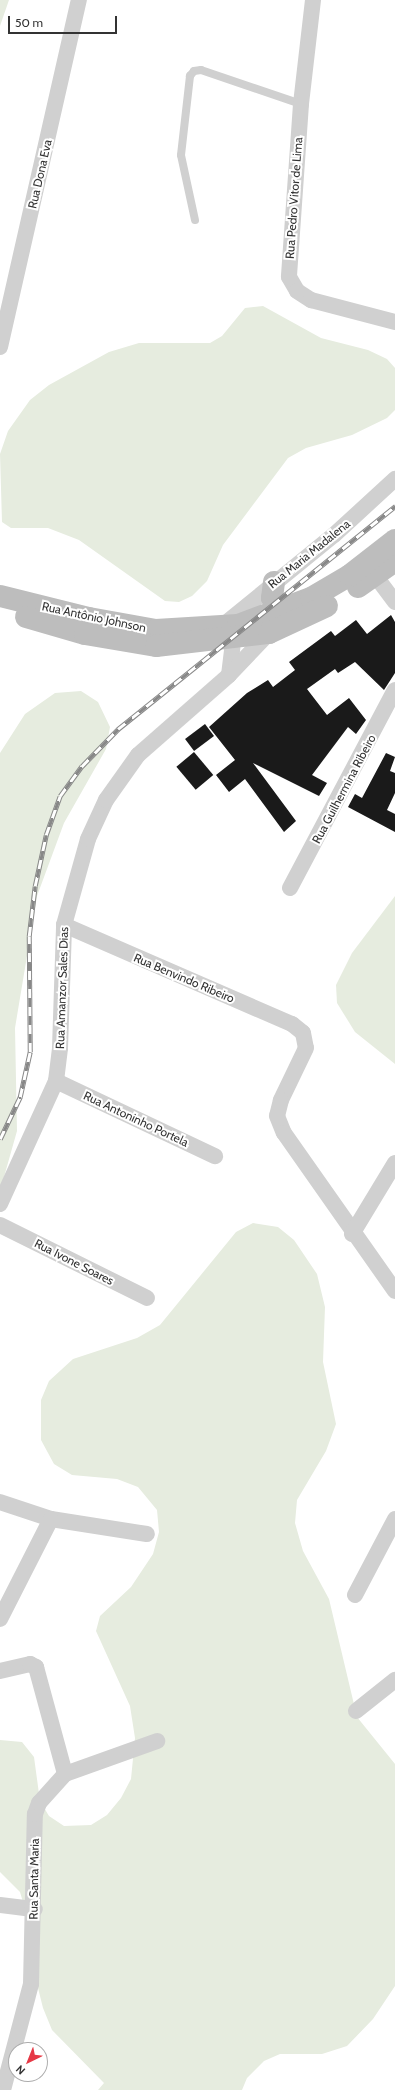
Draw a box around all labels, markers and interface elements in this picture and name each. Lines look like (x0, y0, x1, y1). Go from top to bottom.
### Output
scale bar (10, 8, 119, 34)
text: 50 m (15, 15, 43, 30)
street label: Rua Pedro Vitor de Lima (283, 137, 305, 259)
street label: Rua Dona Eva (25, 138, 55, 210)
street label: Rua Maria Madalena (265, 517, 353, 591)
street label: Rua Antônio Johnson (41, 599, 147, 635)
street label: Rua Guilhermina Ribeiro (309, 732, 379, 846)
street label: Rua Amanzor Sales Dias (53, 927, 71, 1049)
street label: Rua Benvindo Ribeiro (131, 950, 237, 1006)
street label: Rua Antoninho Portela (81, 1088, 191, 1150)
street label: Rua Ivone Soares (32, 1236, 116, 1288)
street label: Rua Santa Maria (26, 1838, 42, 1920)
north arrow (8, 2042, 48, 2082)
text: N (13, 2062, 28, 2078)

